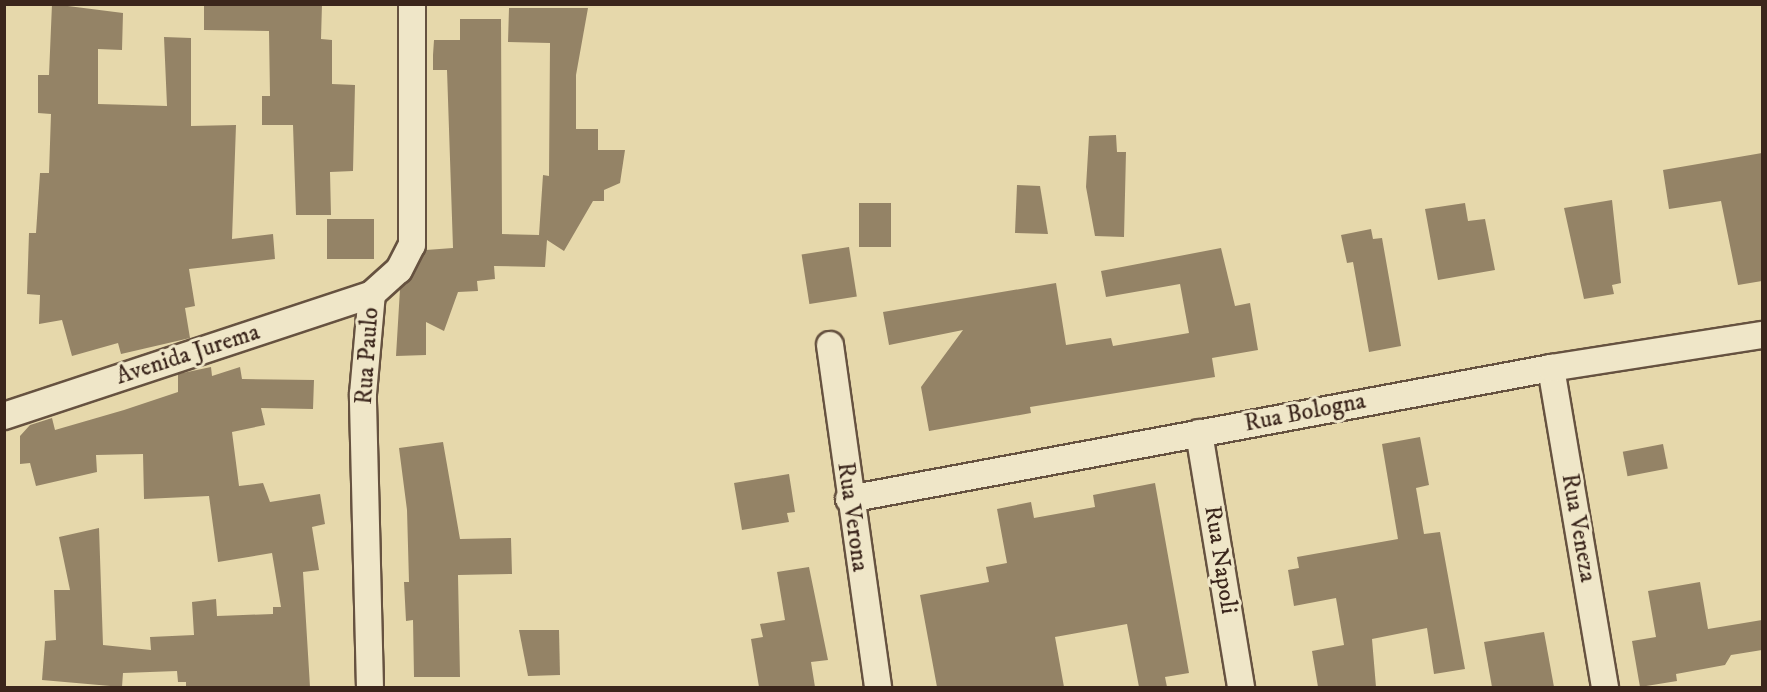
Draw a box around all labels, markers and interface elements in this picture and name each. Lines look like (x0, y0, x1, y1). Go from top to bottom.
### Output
street label: Rua Paulo (350, 306, 386, 406)
street label: Avenida Jurema (113, 318, 263, 392)
street label: Rua Bologna (1242, 387, 1368, 439)
street label: Rua Verona (830, 460, 874, 574)
street label: Rua Veneza (1554, 471, 1602, 585)
street label: Rua Napoli (1197, 504, 1243, 616)

